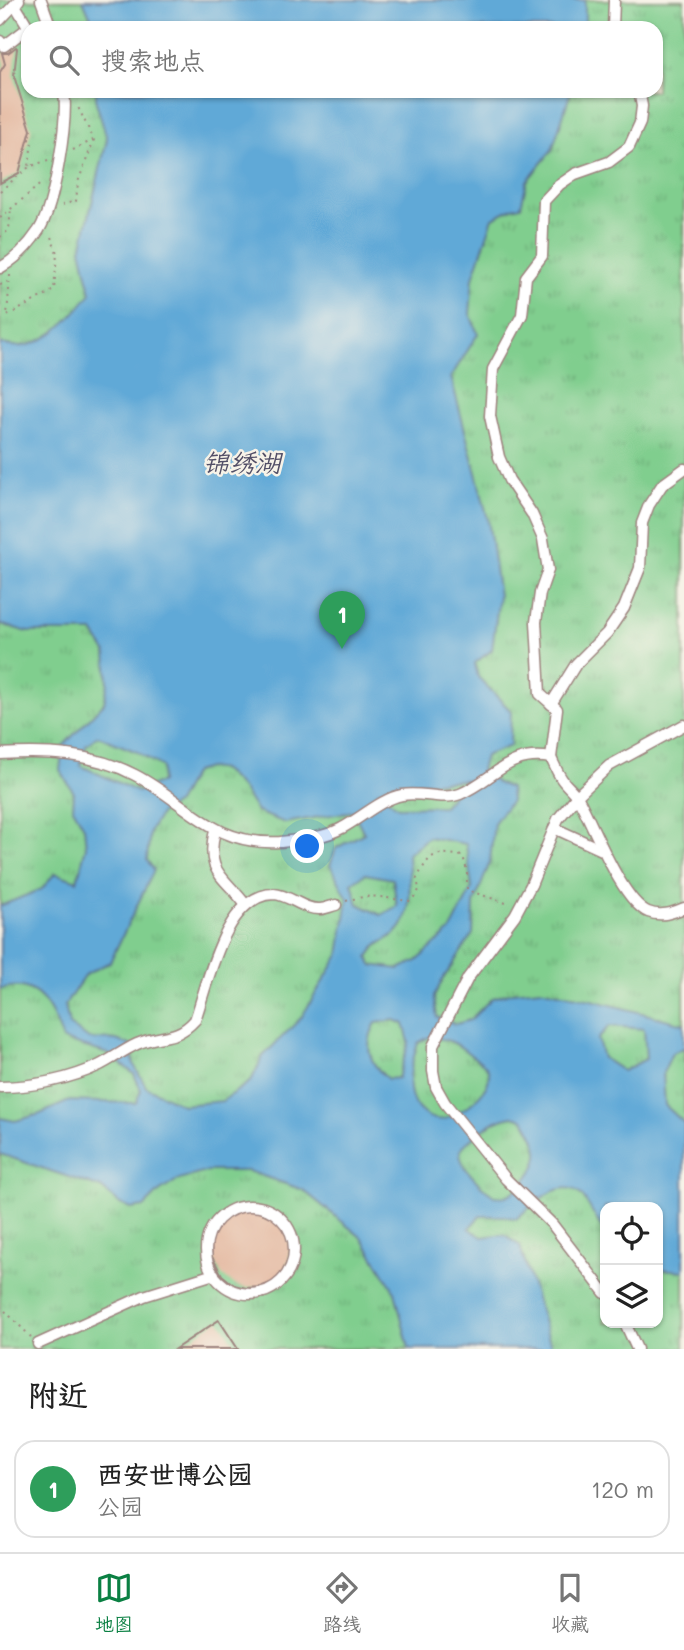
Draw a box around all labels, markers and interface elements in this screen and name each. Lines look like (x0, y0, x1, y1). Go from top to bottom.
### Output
search box (21, 21, 663, 98)
icon: search (45, 41, 83, 79)
text: 搜索地点 (101, 43, 205, 77)
water label: 锦绣湖 (203, 445, 284, 479)
pin: 1 (319, 591, 365, 649)
your location (290, 829, 324, 863)
map controls (600, 1202, 663, 1328)
button: locate (600, 1202, 663, 1265)
button: layers (600, 1265, 663, 1328)
text: 附近 (28, 1374, 88, 1414)
text: 西安世博公园 (97, 1457, 253, 1491)
text: 1 (48, 1474, 58, 1504)
text: 120 m (591, 1474, 654, 1504)
text: 公园 (97, 1491, 143, 1521)
tab: 地图 (95, 1569, 133, 1636)
tab: 路线 (323, 1569, 361, 1636)
tab: 收藏 (551, 1569, 589, 1636)

